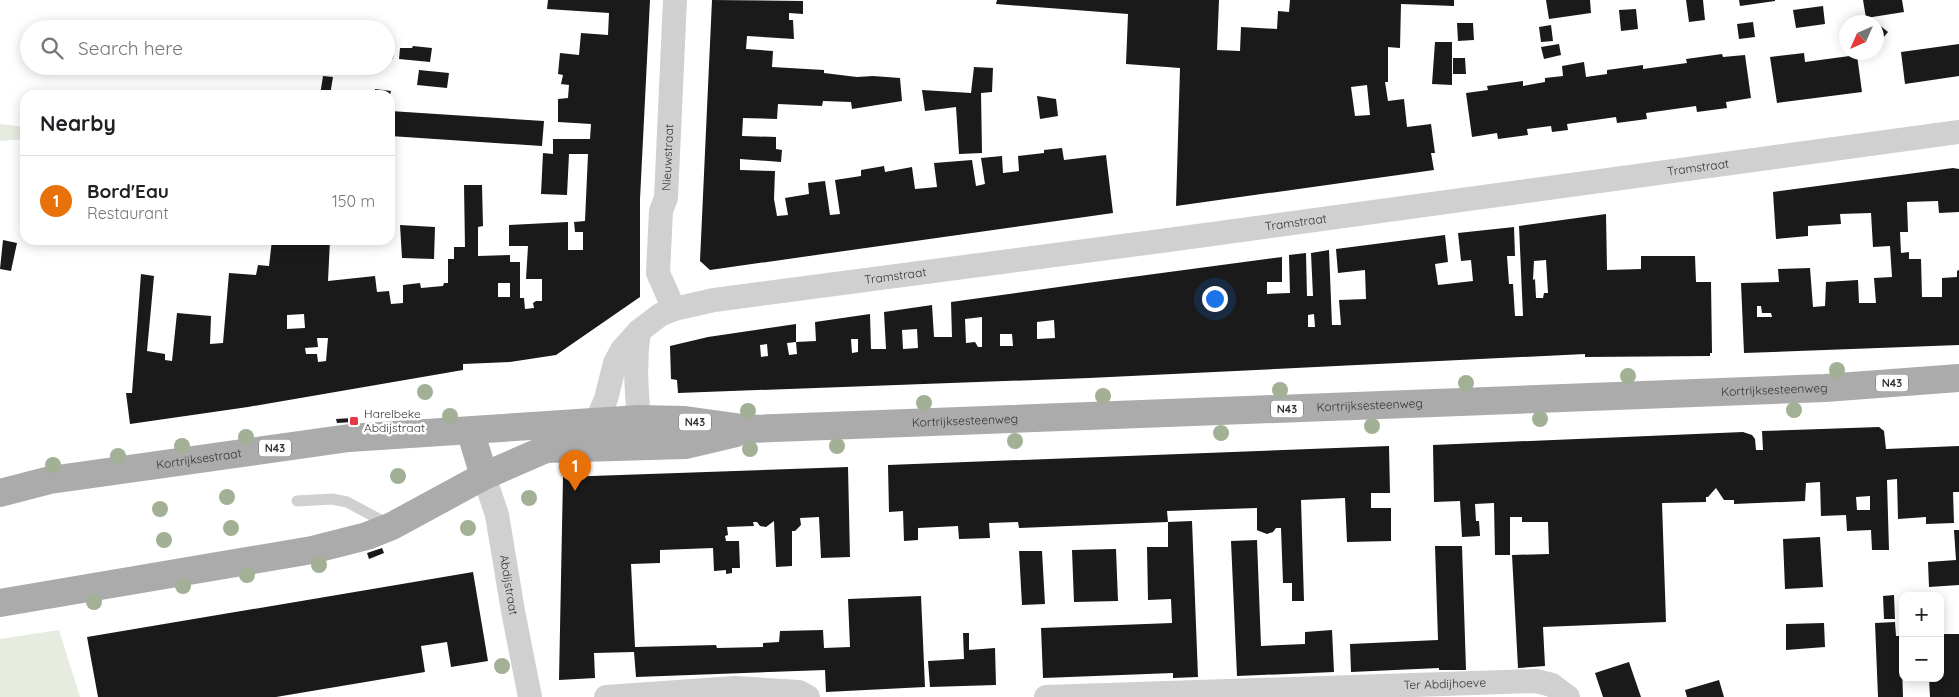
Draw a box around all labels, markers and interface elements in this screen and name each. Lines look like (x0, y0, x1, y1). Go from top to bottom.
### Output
north arrow (1839, 15, 1884, 60)
search box (20, 20, 395, 75)
icon: search (38, 34, 66, 62)
text: Search here (78, 36, 183, 60)
text: Nearby (40, 110, 116, 136)
street label: Nieuwstraat (658, 124, 676, 191)
street label: Tramstraat (1666, 156, 1730, 179)
text: Bord'Eau (87, 179, 169, 203)
text: 1 (53, 191, 59, 211)
text: 150 m (332, 191, 375, 211)
text: Restaurant (87, 203, 169, 223)
street label: Tramstraat (1264, 210, 1328, 234)
street label: Tramstraat (863, 264, 927, 287)
your location (1202, 286, 1228, 312)
road number: N43 (1876, 374, 1908, 392)
street label: Kortrijksesteenweg (1721, 380, 1828, 399)
street label: Kortrijksesteenweg (1316, 395, 1423, 414)
road number: N43 (1271, 400, 1303, 418)
place label: Harelbeke Abdijstraat (364, 406, 425, 435)
street label: Kortrijksesteenweg (911, 411, 1018, 430)
road number: N43 (679, 414, 711, 431)
marker: Harelbeke Abdijstraat (348, 415, 360, 427)
road number: N43 (259, 439, 291, 456)
street label: Kortrijksestraat (155, 445, 242, 472)
pin: 1 (559, 450, 591, 491)
street label: Abdijstraat (497, 553, 522, 616)
map controls (1899, 592, 1944, 682)
button: + (1899, 592, 1944, 637)
button: − (1899, 637, 1944, 682)
street label: Ter Abdijhoeve (1403, 675, 1486, 692)

